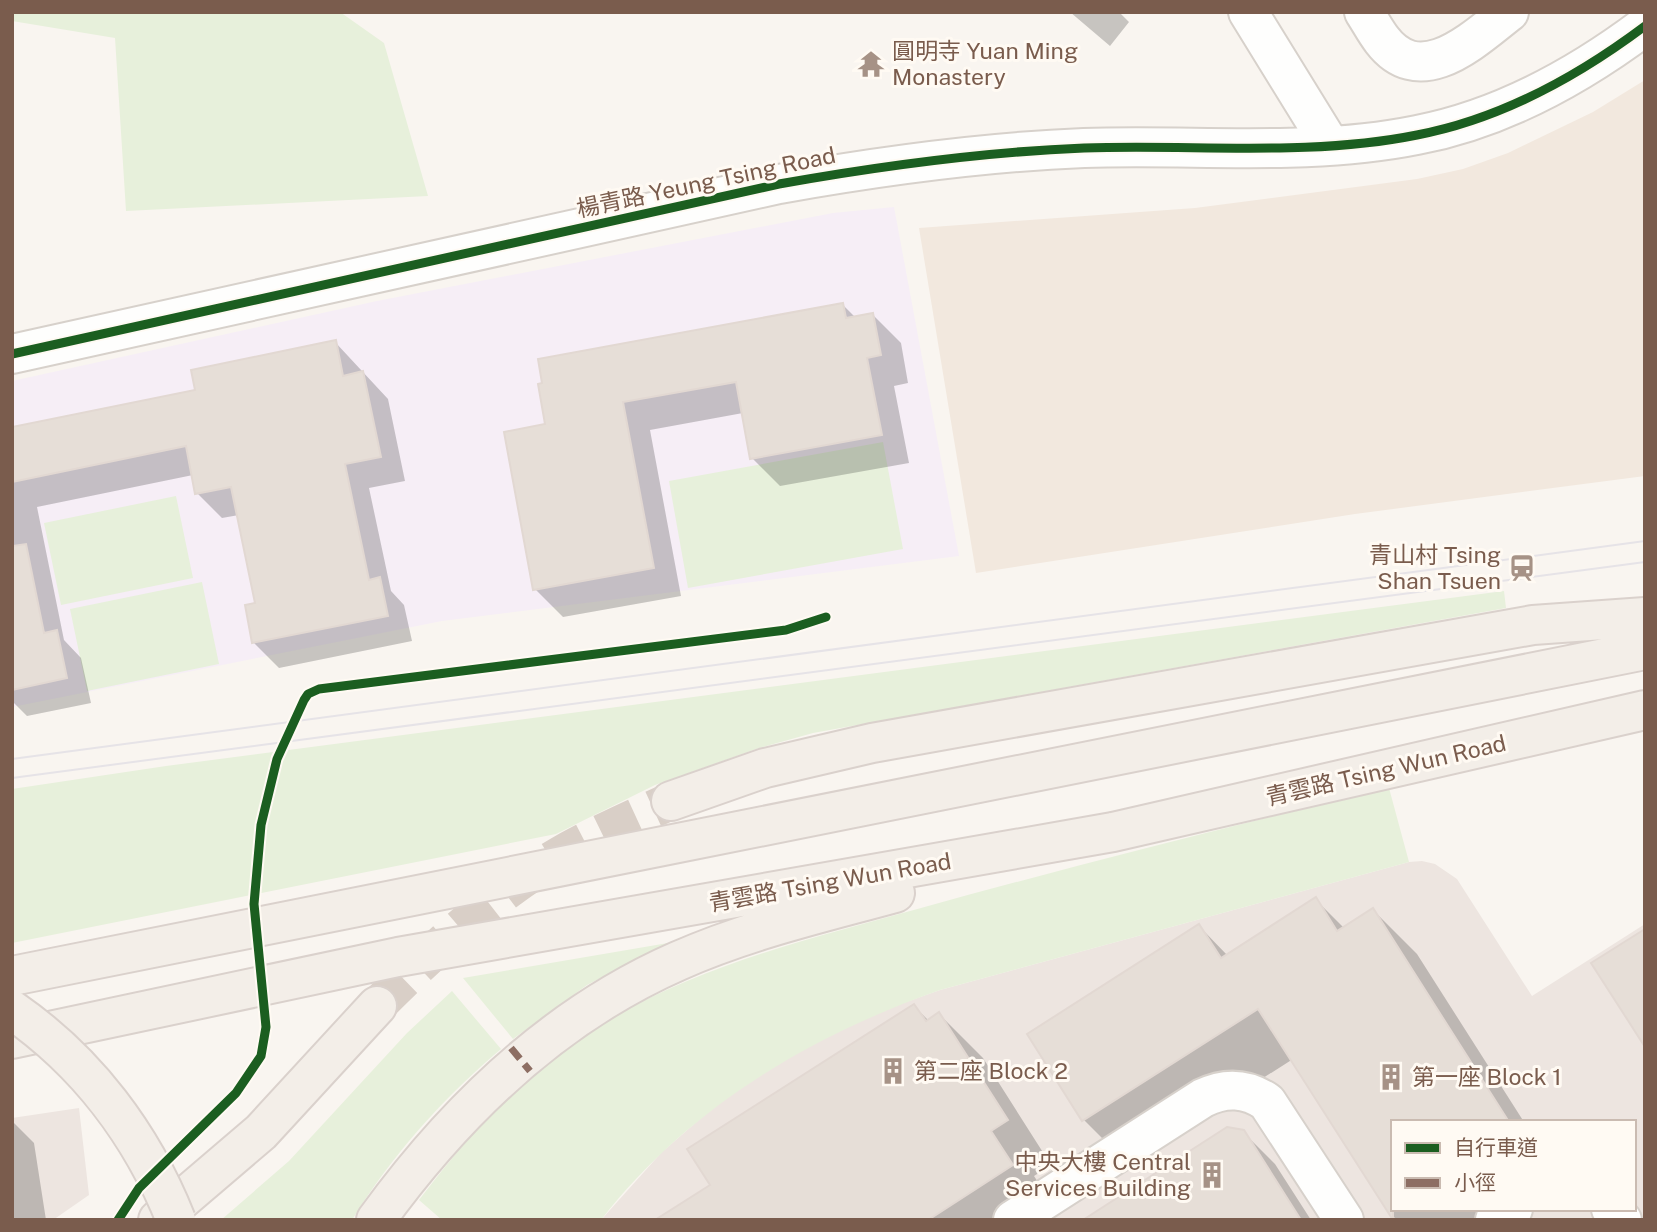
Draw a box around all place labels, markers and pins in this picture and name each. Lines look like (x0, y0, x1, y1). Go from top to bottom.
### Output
place label: 圓明寺 Yuan Ming Monastery (892, 37, 1078, 90)
temple icon: 圓明寺 Yuan Ming Monastery (856, 49, 886, 79)
place label: 青山村 Tsing Shan Tsuen (1369, 541, 1501, 594)
station icon: 青山村 Tsing Shan Tsuen (1507, 553, 1537, 583)
building icon: 第二座 Block 2 (878, 1056, 908, 1086)
place label: 第二座 Block 2 (914, 1057, 1068, 1084)
building icon: 第一座 Block 1 (1376, 1062, 1406, 1092)
place label: 第一座 Block 1 (1412, 1063, 1562, 1090)
place label: 中央大樓 Central Services Building (1005, 1148, 1191, 1201)
building icon: 中央大樓 Central Services Building (1197, 1160, 1227, 1190)

